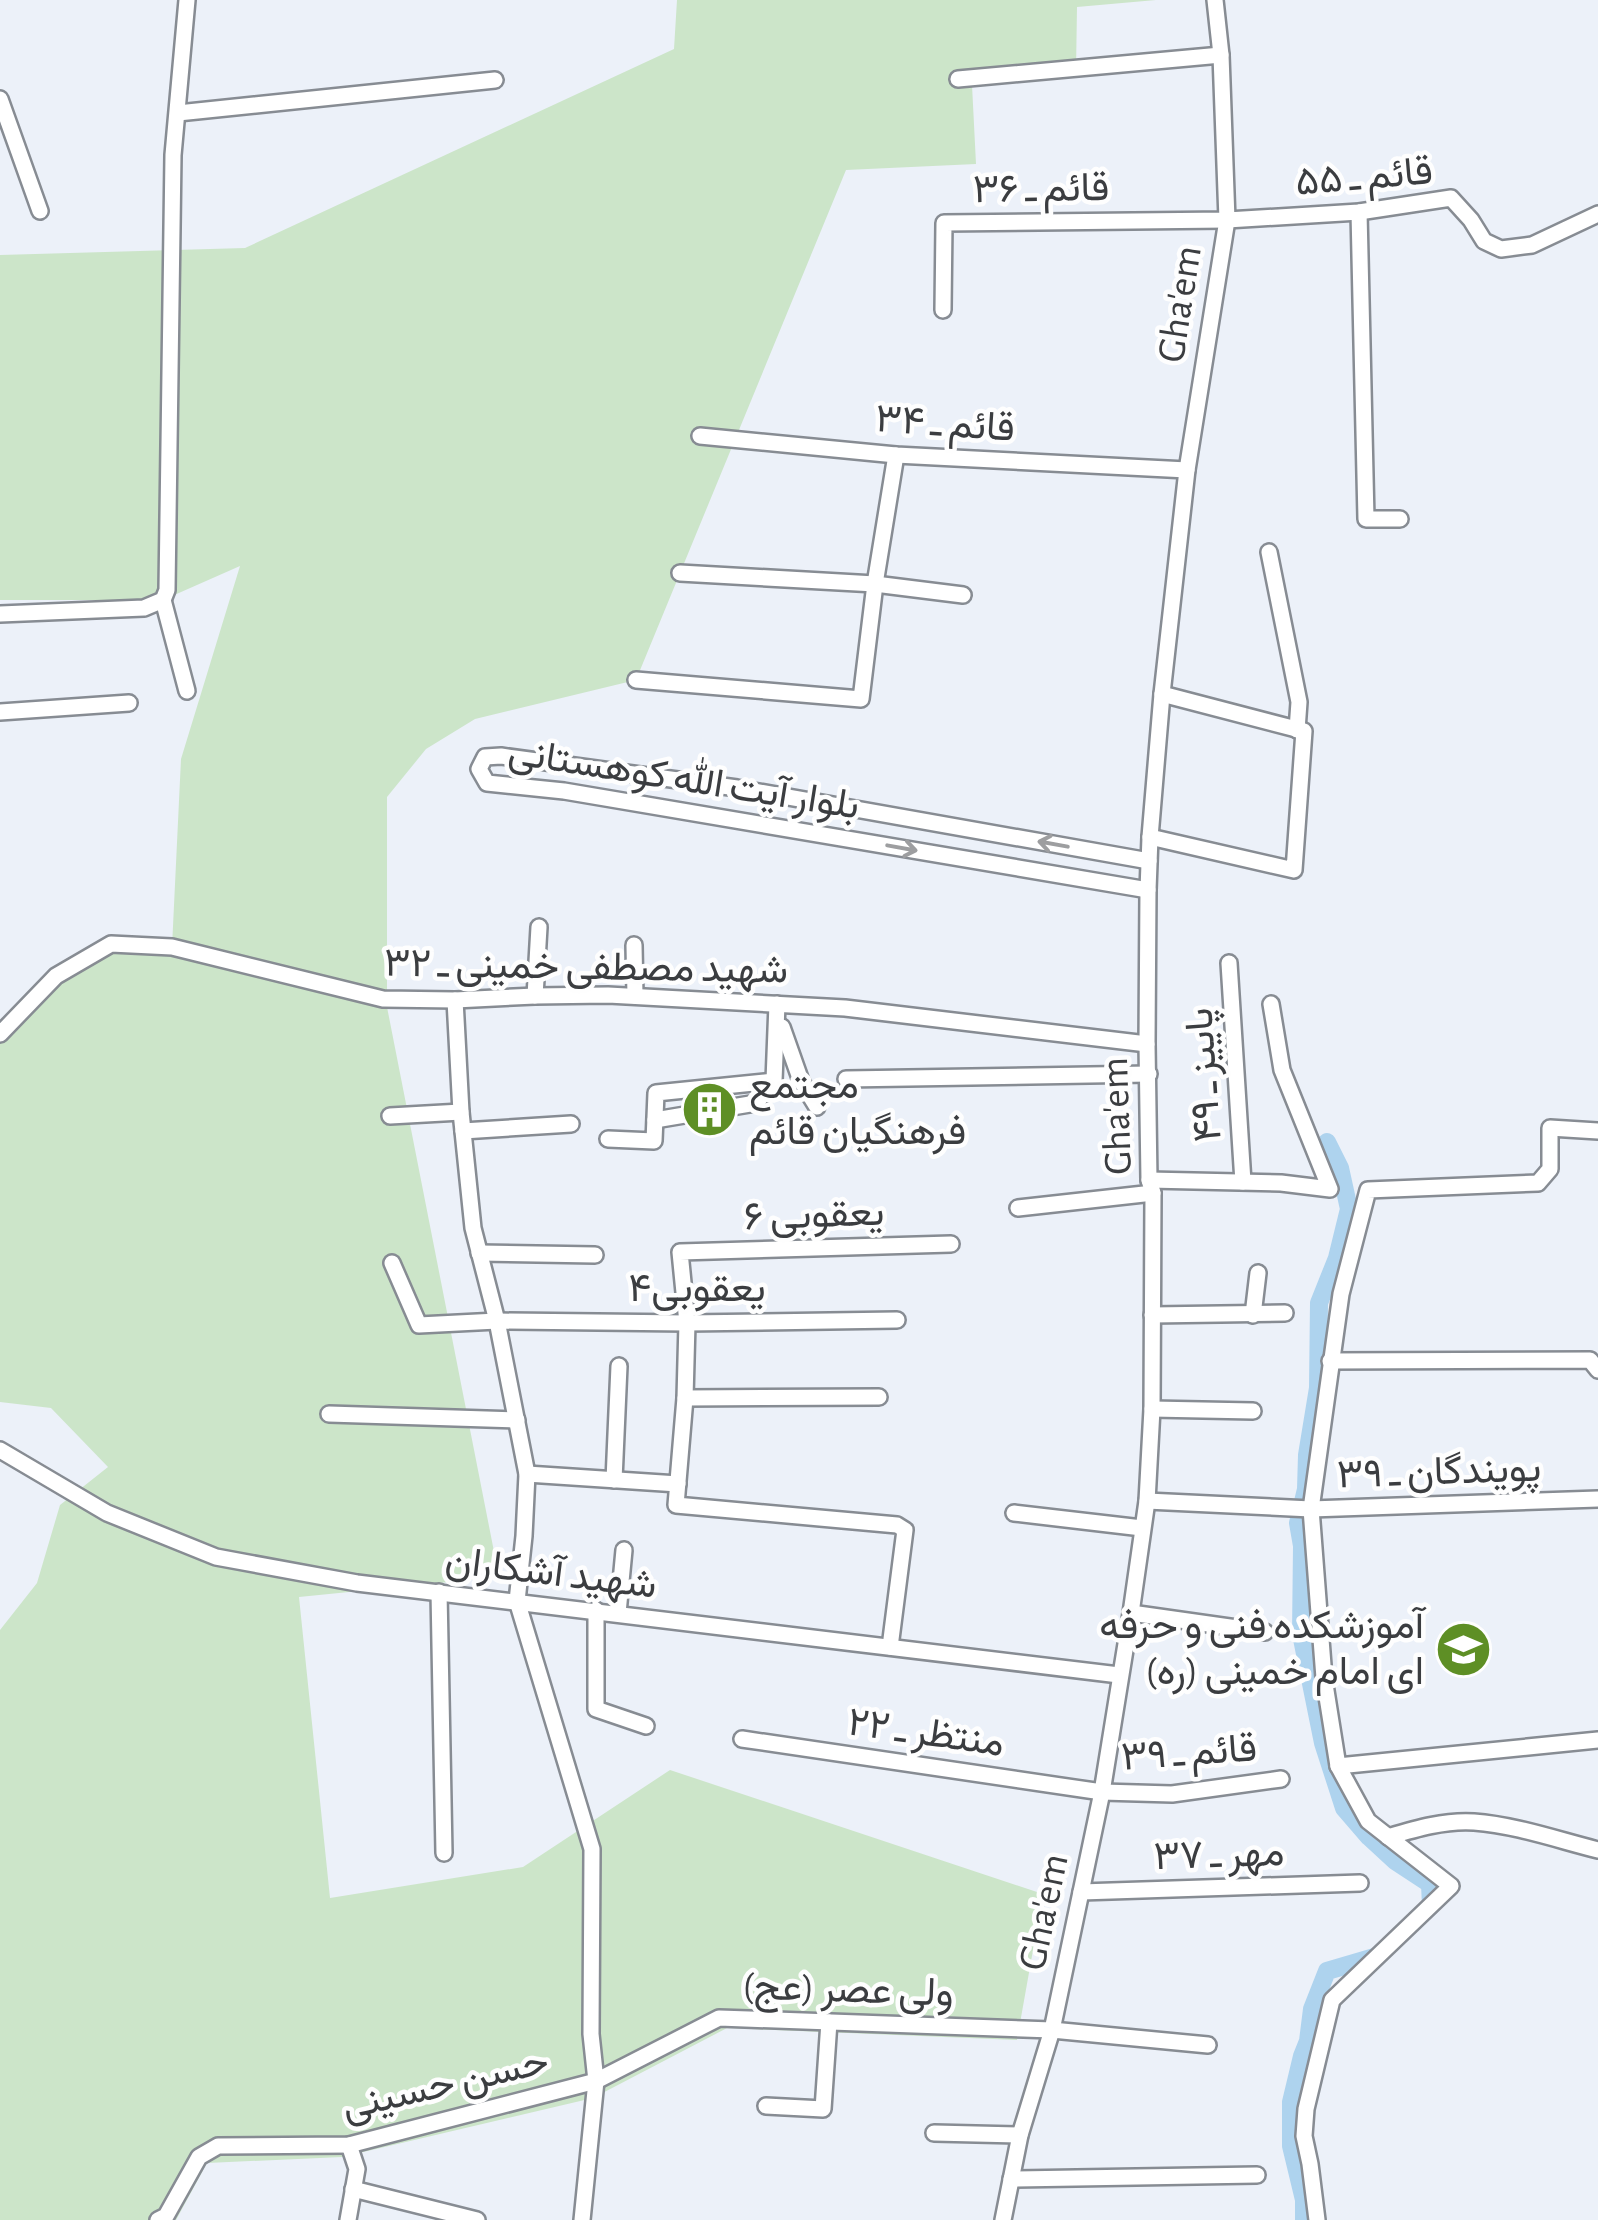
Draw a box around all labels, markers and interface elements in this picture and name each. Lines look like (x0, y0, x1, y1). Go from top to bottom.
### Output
street label: قائم ـ ۵۵ (1294, 151, 1435, 207)
street label: قائم ـ ۳۶ (972, 168, 1110, 214)
street label: Gha'em (1151, 243, 1209, 365)
street label: قائم ـ ۳۴ (874, 399, 1016, 453)
street label: بلوار آیت الله کوهستانی (505, 727, 863, 829)
one-way arrow (1037, 834, 1070, 853)
one-way arrow (886, 839, 918, 858)
street label: شهید مصطفی خمینی ـ ۳۲ (384, 943, 788, 994)
street label: پاییز ـ ۴۹ (1179, 1006, 1234, 1143)
street label: Gha'em (1095, 1057, 1139, 1175)
place label: مجتمع فرهنگیان قائم (749, 1066, 966, 1156)
building icon: مجتمع فرهنگیان قائم (680, 1079, 740, 1139)
street label: یعقوبی ۶ (743, 1193, 885, 1240)
street label: یعقوبی۴ (628, 1269, 766, 1312)
street label: پویندگان ـ ۳۹ (1336, 1448, 1542, 1501)
street label: شهید آشکاران (443, 1540, 659, 1609)
place label: آموزشکده فنی و حرفه ای امام خمینی (ره) (1099, 1606, 1427, 1696)
school or university icon: آموزشکده فنی و حرفه ای امام خمینی (ره) (1433, 1619, 1493, 1679)
street label: منتظر ـ ۲۲ (845, 1702, 1007, 1767)
street label: قائم ـ ۳۹ (1120, 1728, 1259, 1782)
street label: مهر ـ ۳۷ (1153, 1833, 1285, 1880)
street label: Gha'em (1012, 1850, 1076, 1974)
street label: ولی عصر (عج) (742, 1966, 954, 2020)
street label: حسن حسینی (338, 2041, 553, 2129)

